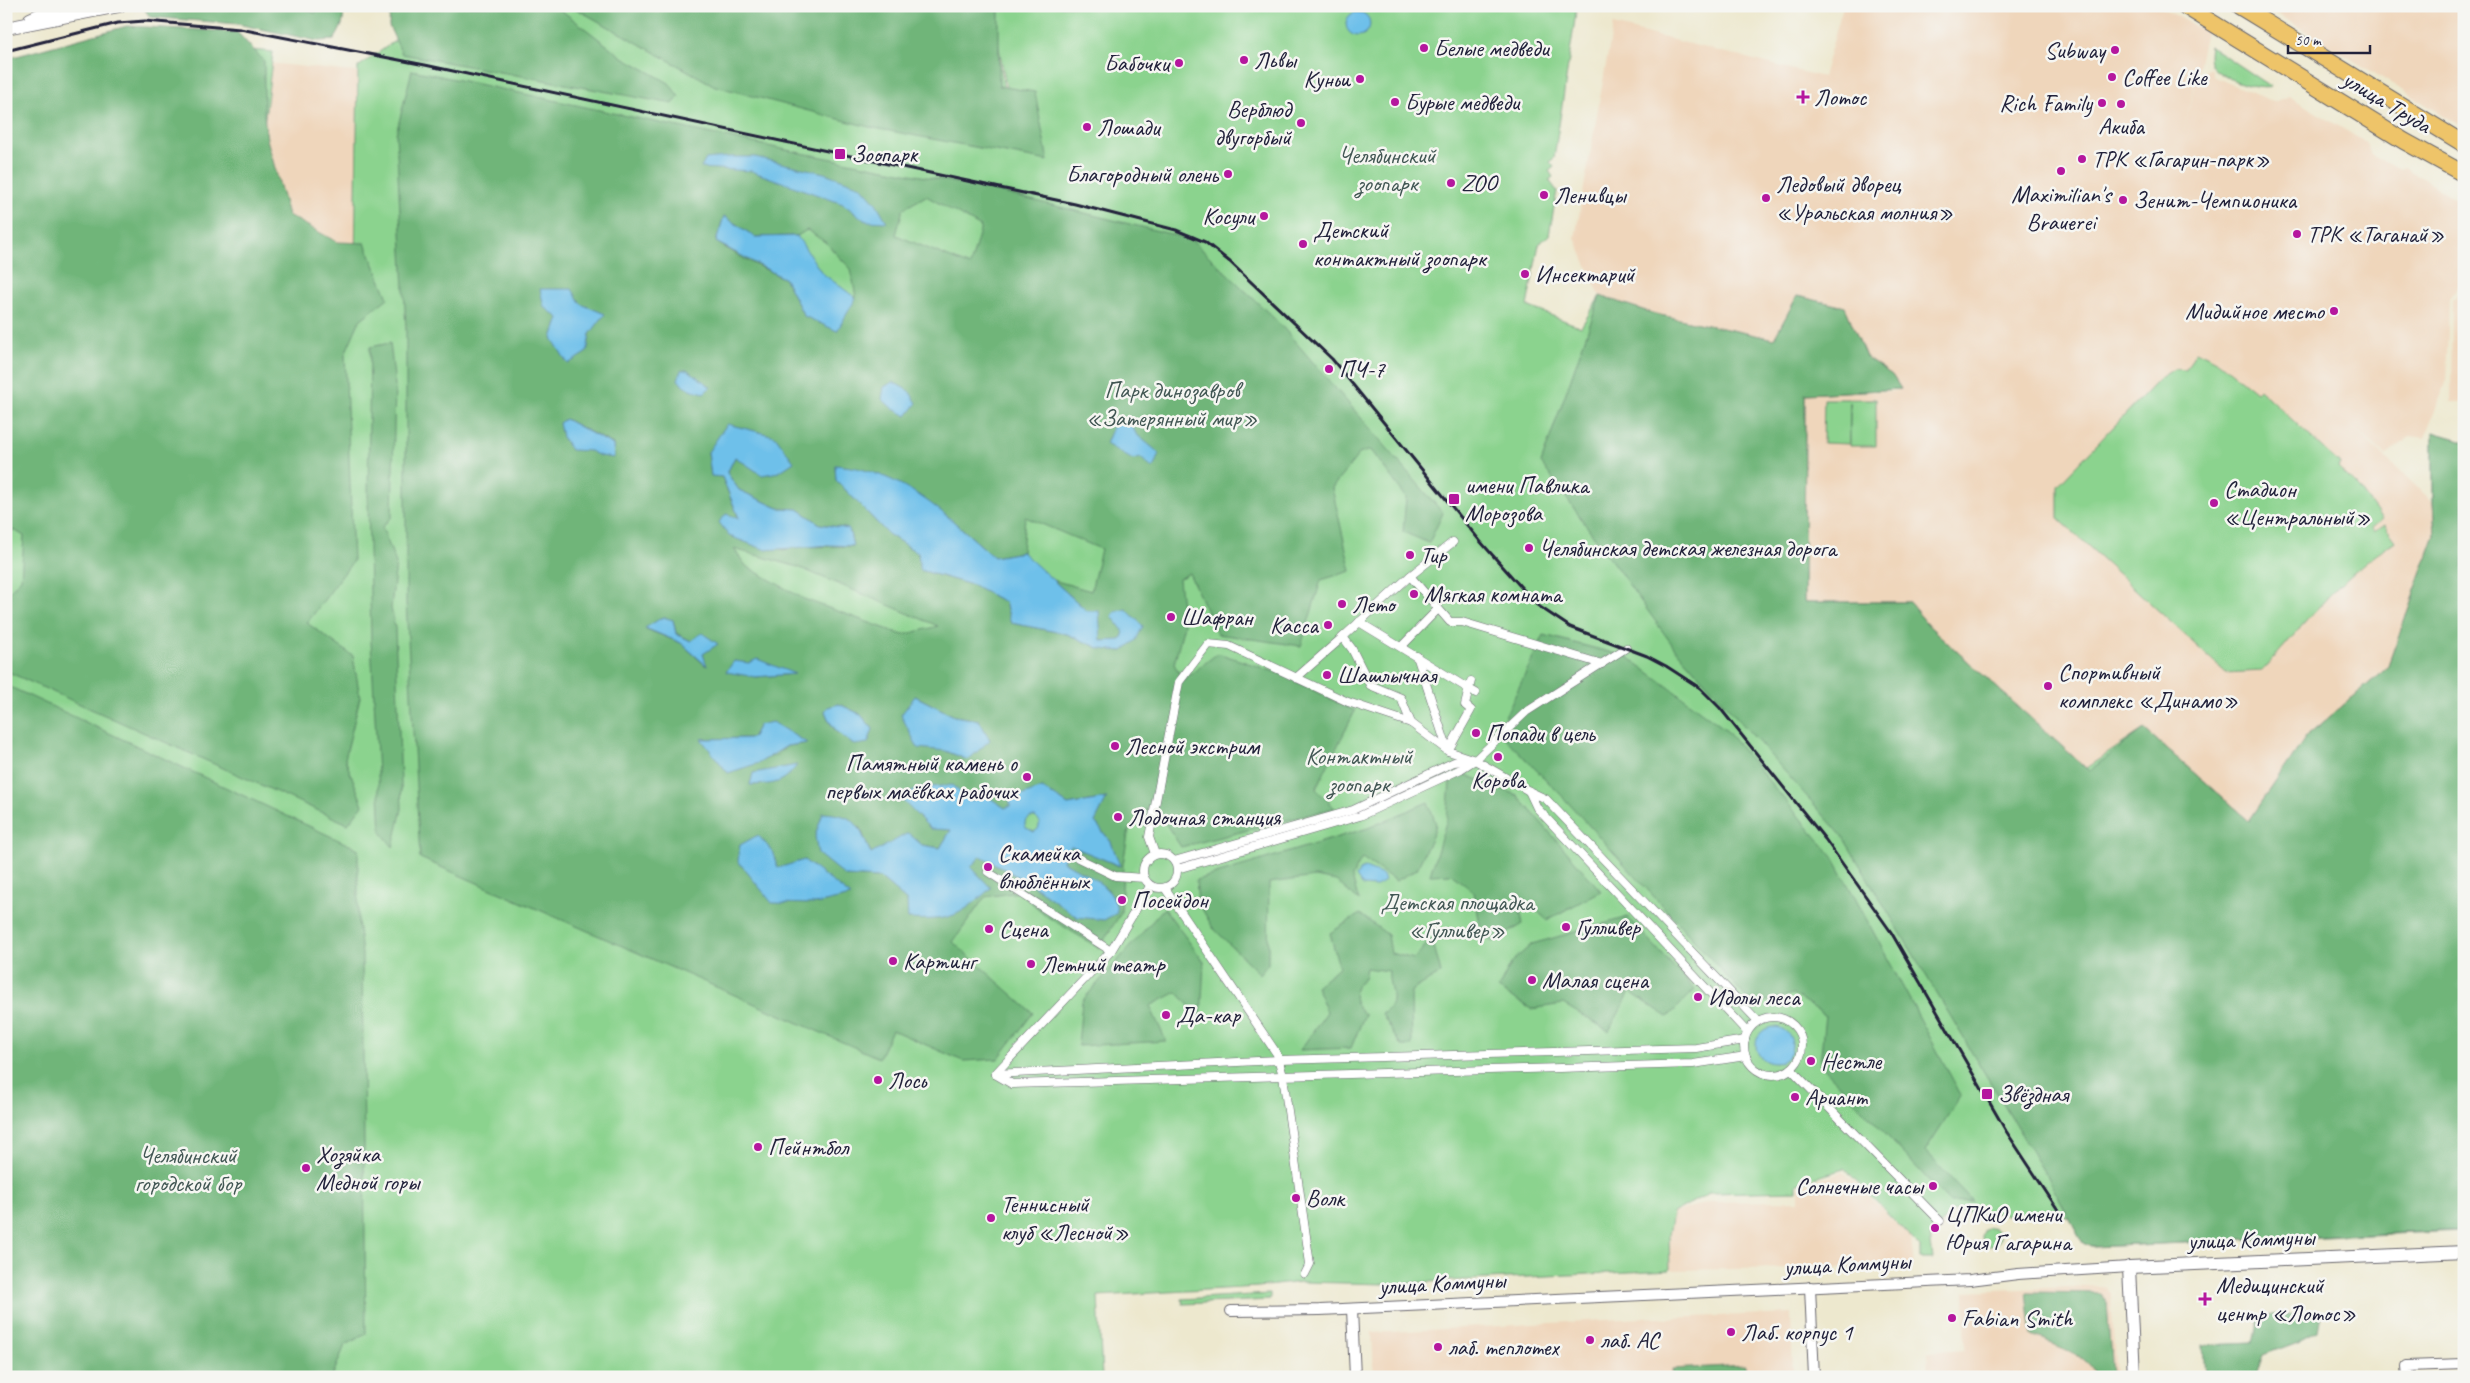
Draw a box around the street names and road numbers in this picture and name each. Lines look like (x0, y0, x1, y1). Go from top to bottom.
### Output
street label: улица Труда (2336, 63, 2438, 141)
street label: улица Коммуны (2185, 1222, 2317, 1256)
street label: улица Коммуны (1781, 1246, 1913, 1282)
street label: улица Коммуны (1376, 1265, 1508, 1301)

